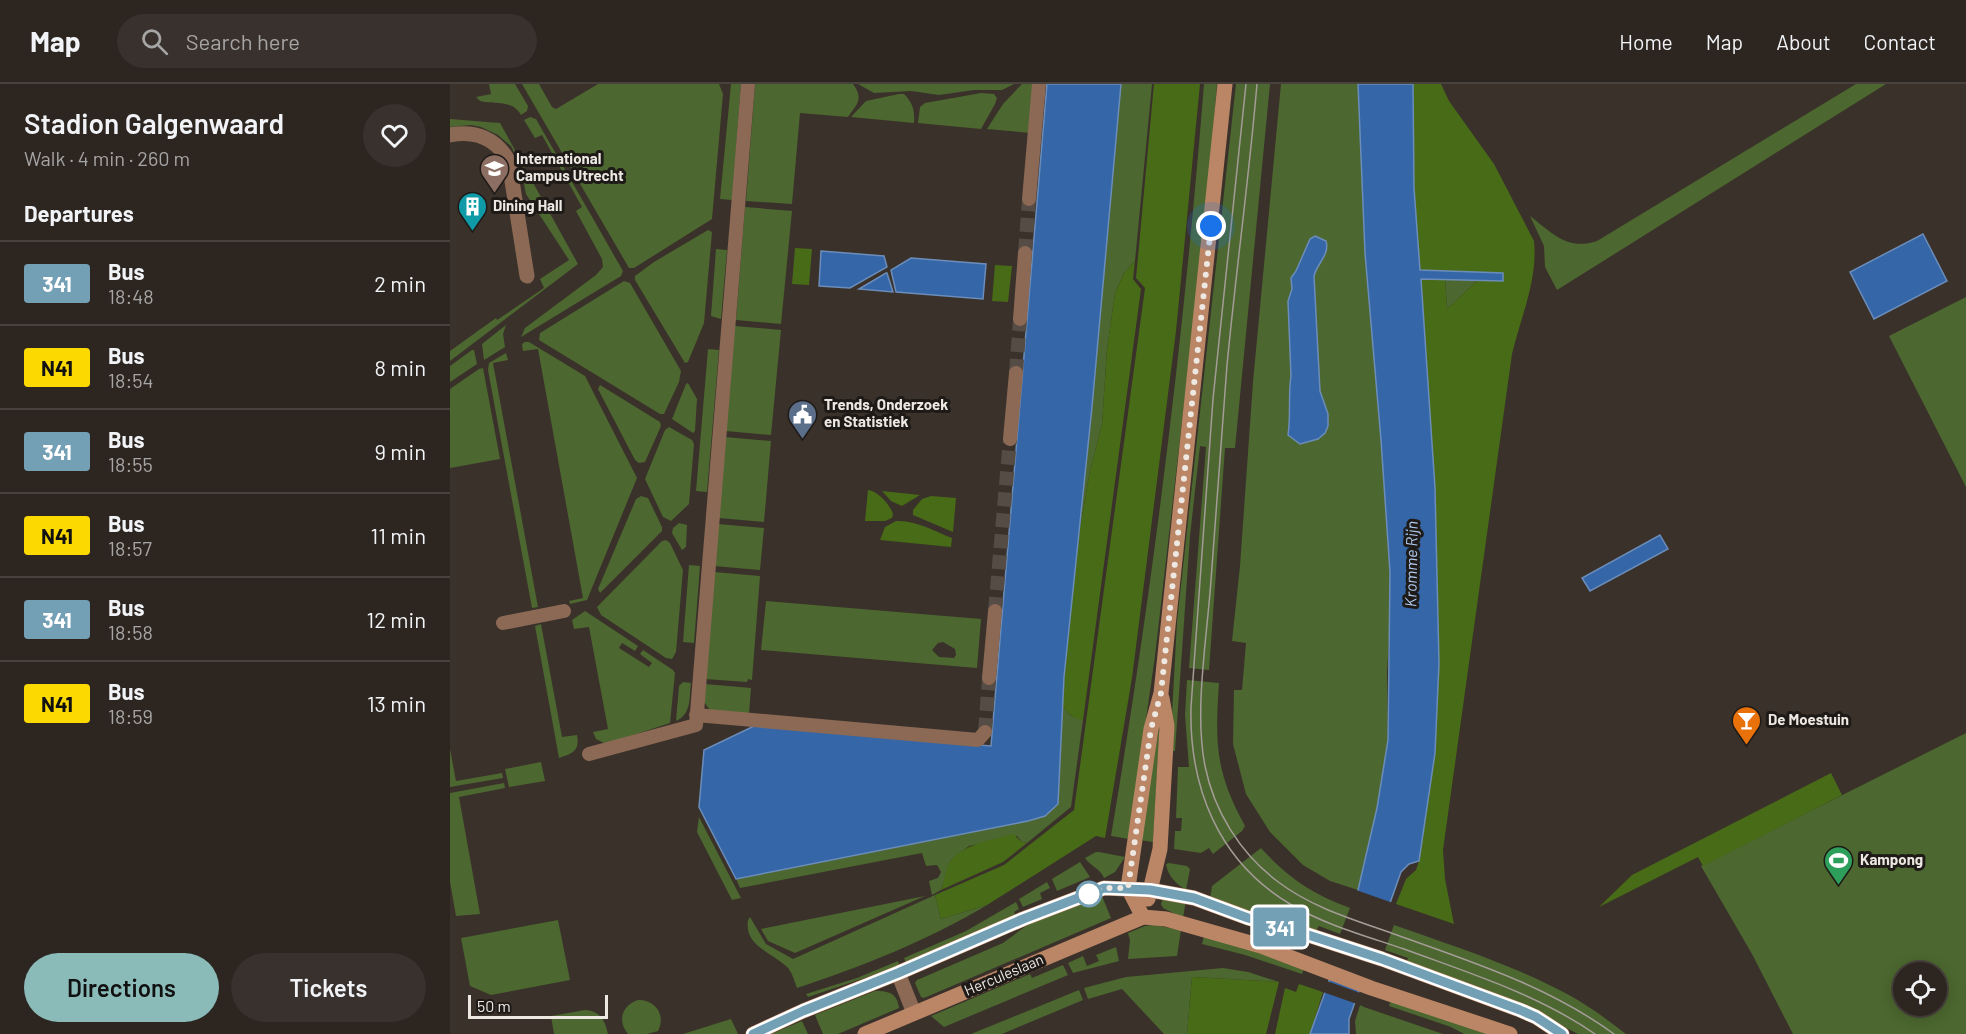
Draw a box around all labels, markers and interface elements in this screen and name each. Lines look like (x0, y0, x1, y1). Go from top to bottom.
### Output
search box (117, 14, 537, 68)
text: Map (30, 24, 81, 58)
icon: search (138, 25, 171, 58)
text: Search here (186, 28, 300, 54)
text: Home (1619, 29, 1673, 54)
text: Map (1706, 29, 1743, 54)
text: About (1776, 29, 1831, 54)
text: Contact (1864, 29, 1936, 54)
button: heart (363, 104, 426, 167)
text: Stadion Galgenwaard (24, 106, 284, 140)
text: Walk · 4 min · 260 m (24, 146, 190, 170)
place label: International Campus Utrecht (516, 149, 624, 184)
school or university icon: International Campus Utrecht (479, 152, 511, 194)
building icon: Dining Hall (456, 190, 488, 232)
place label: Dining Hall (493, 196, 562, 214)
text: Departures (24, 200, 134, 226)
your location (1196, 211, 1226, 241)
text: Bus (108, 258, 145, 284)
text: 2 min (374, 270, 426, 296)
text: 341 (42, 271, 72, 296)
text: 18:48 (108, 284, 154, 308)
text: Bus (108, 342, 145, 368)
text: 8 min (374, 354, 426, 380)
text: N41 (41, 355, 73, 380)
text: 18:54 (108, 368, 154, 392)
place label: Trends, Onderzoek en Statistiek (824, 395, 948, 430)
public building icon: Trends, Onderzoek en Statistiek (787, 398, 819, 440)
text: Bus (108, 426, 145, 452)
text: 9 min (374, 438, 426, 464)
text: 341 (42, 439, 72, 464)
text: 18:55 (108, 452, 153, 476)
text: Bus (108, 510, 145, 536)
water label: Kromme Rijn (1400, 521, 1421, 607)
text: 11 min (370, 522, 426, 548)
text: N41 (41, 523, 73, 548)
text: 18:57 (108, 536, 152, 560)
text: Bus (108, 594, 145, 620)
text: 12 min (366, 606, 426, 632)
text: 341 (42, 607, 72, 632)
text: 18:58 (108, 620, 153, 644)
text: Bus (108, 678, 145, 704)
text: 13 min (367, 690, 426, 716)
text: N41 (41, 691, 73, 716)
text: 18:59 (108, 704, 153, 728)
bar icon: De Moestuin (1731, 704, 1763, 746)
place label: De Moestuin (1768, 710, 1849, 728)
sports icon: Kampong (1823, 844, 1855, 886)
place label: Kampong (1860, 850, 1923, 868)
unlabelled marker (1076, 881, 1102, 907)
line badge: 341 (1246, 908, 1314, 946)
text: 341 (1265, 915, 1295, 940)
street label: Herculeslaan (961, 949, 1046, 999)
button: Directions (24, 953, 219, 1022)
button: Tickets (231, 953, 426, 1022)
map controls (1893, 962, 1947, 1016)
button: locate (1893, 962, 1947, 1016)
scale bar (468, 992, 608, 1020)
text: 50 m (477, 996, 511, 1015)

